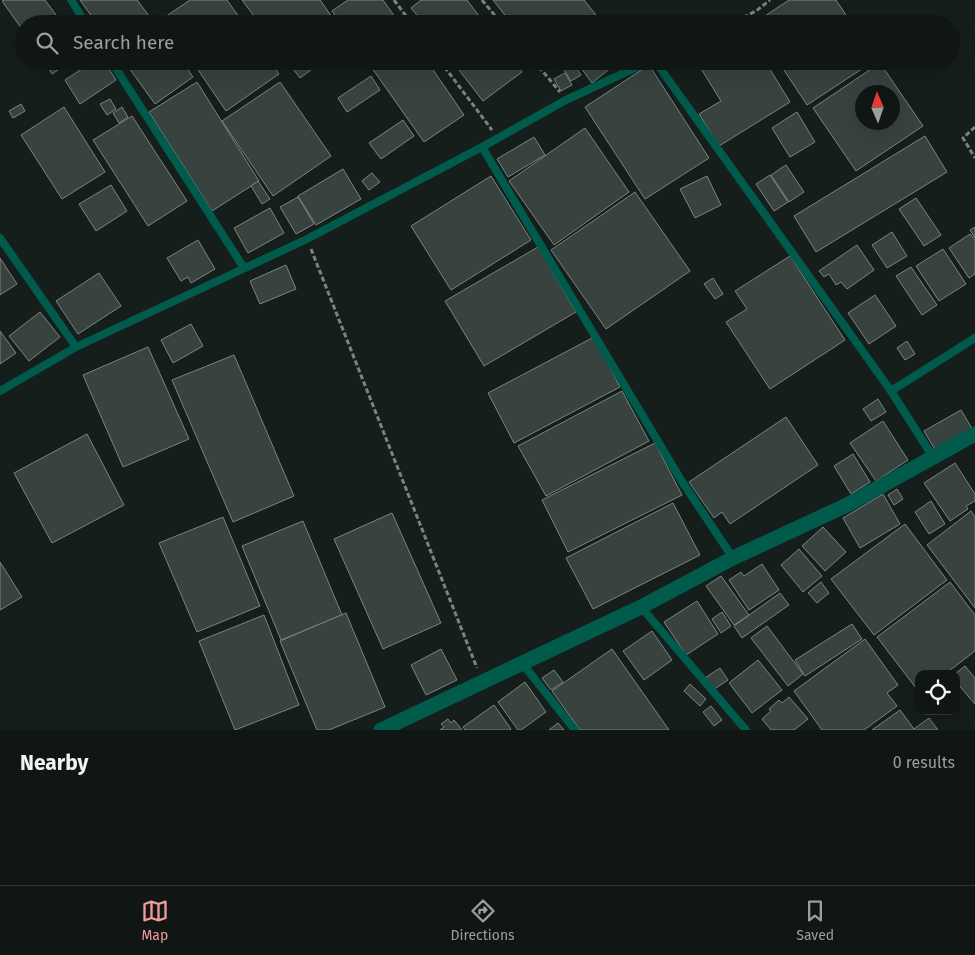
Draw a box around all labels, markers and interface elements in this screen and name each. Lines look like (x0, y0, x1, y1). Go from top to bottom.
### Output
search box (15, 15, 960, 70)
icon: search (33, 29, 61, 57)
text: Search here (73, 31, 174, 54)
north arrow (855, 85, 900, 130)
map controls (915, 670, 960, 715)
button: locate (915, 670, 960, 715)
text: Nearby (20, 750, 88, 776)
text: 0 results (893, 753, 955, 772)
tab: Map (141, 897, 169, 944)
tab: Directions (450, 897, 515, 944)
tab: Saved (796, 897, 834, 944)

